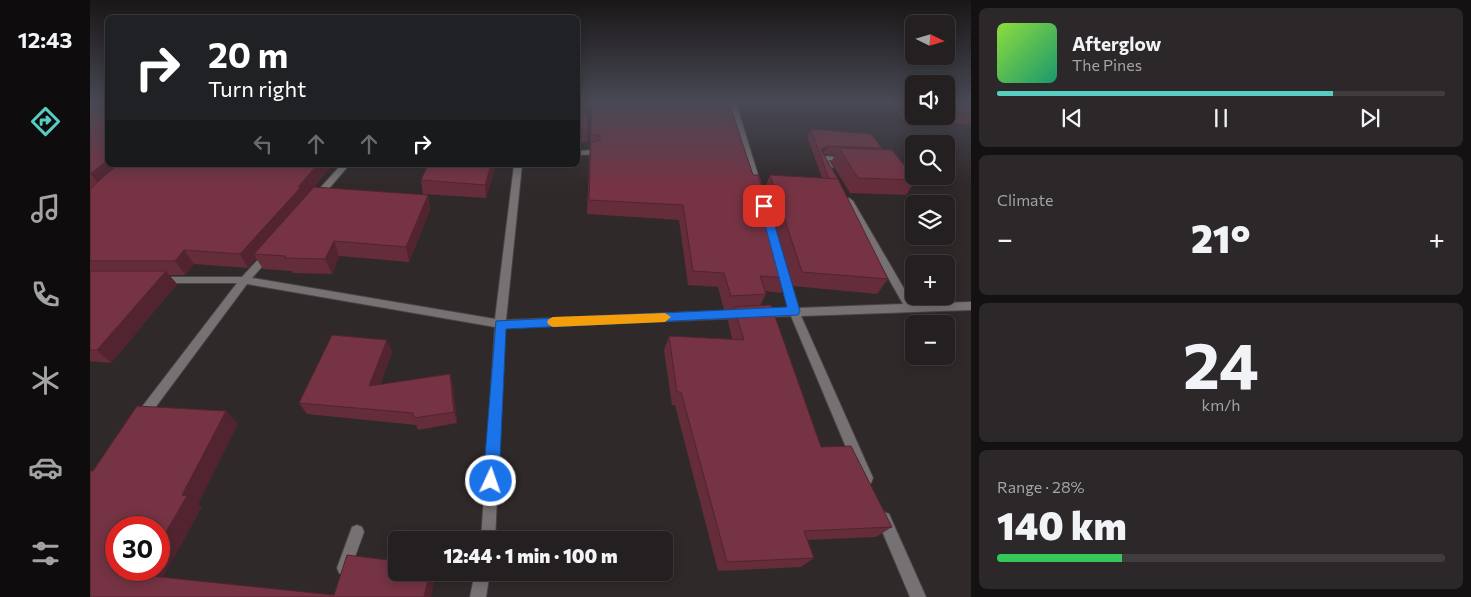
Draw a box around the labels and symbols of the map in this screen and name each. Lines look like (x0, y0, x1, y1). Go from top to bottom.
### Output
north arrow (905, 15, 955, 65)
pin (743, 185, 785, 227)
position arrow (464, 454, 516, 506)
speed limit sign: 30 (105, 516, 170, 581)

